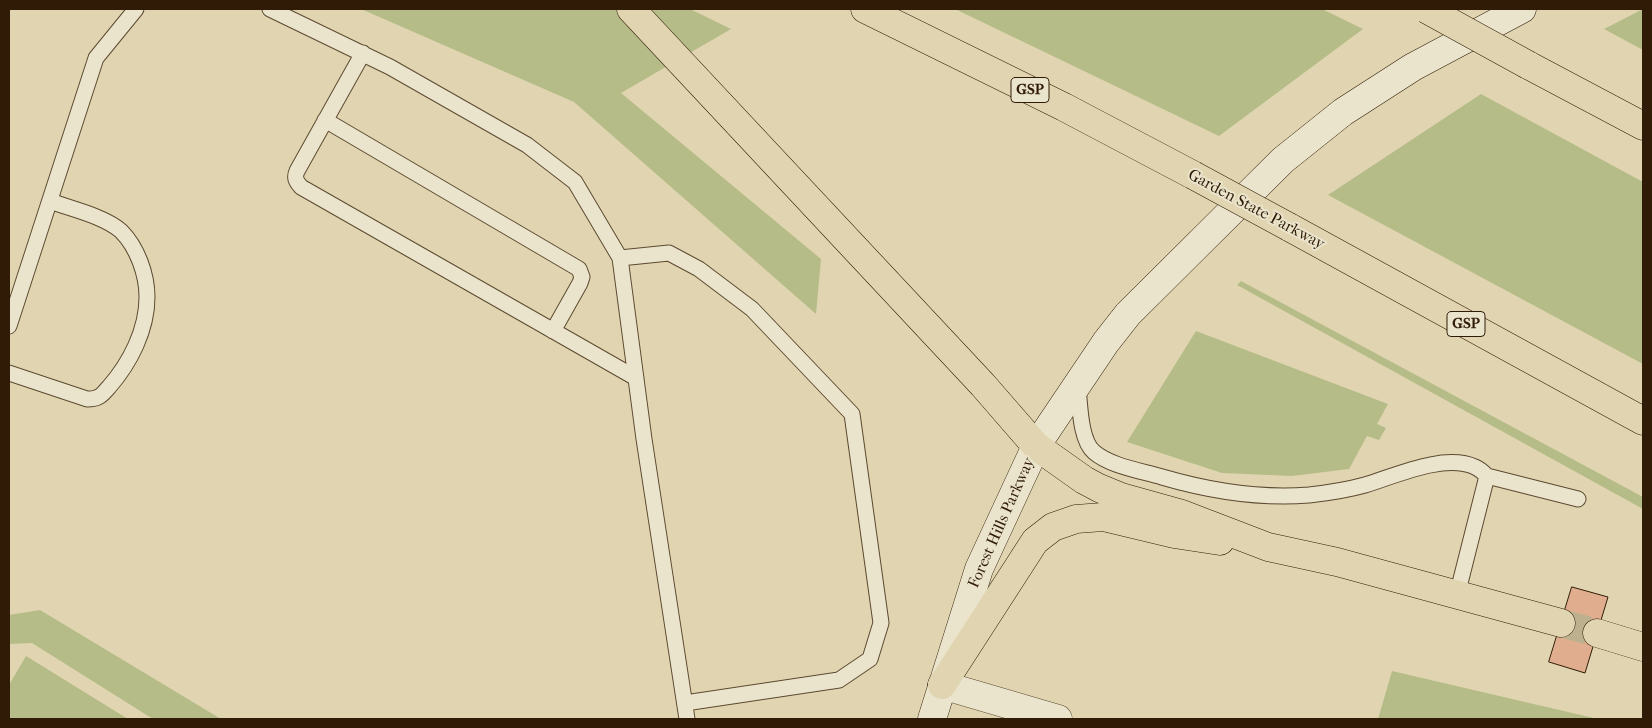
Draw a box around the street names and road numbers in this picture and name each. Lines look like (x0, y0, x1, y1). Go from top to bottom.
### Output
road number: GSP (1011, 78, 1049, 102)
street label: Garden State Parkway (1184, 166, 1328, 254)
road number: GSP (1447, 312, 1485, 336)
street label: Forest Hills Parkway (965, 455, 1039, 591)

